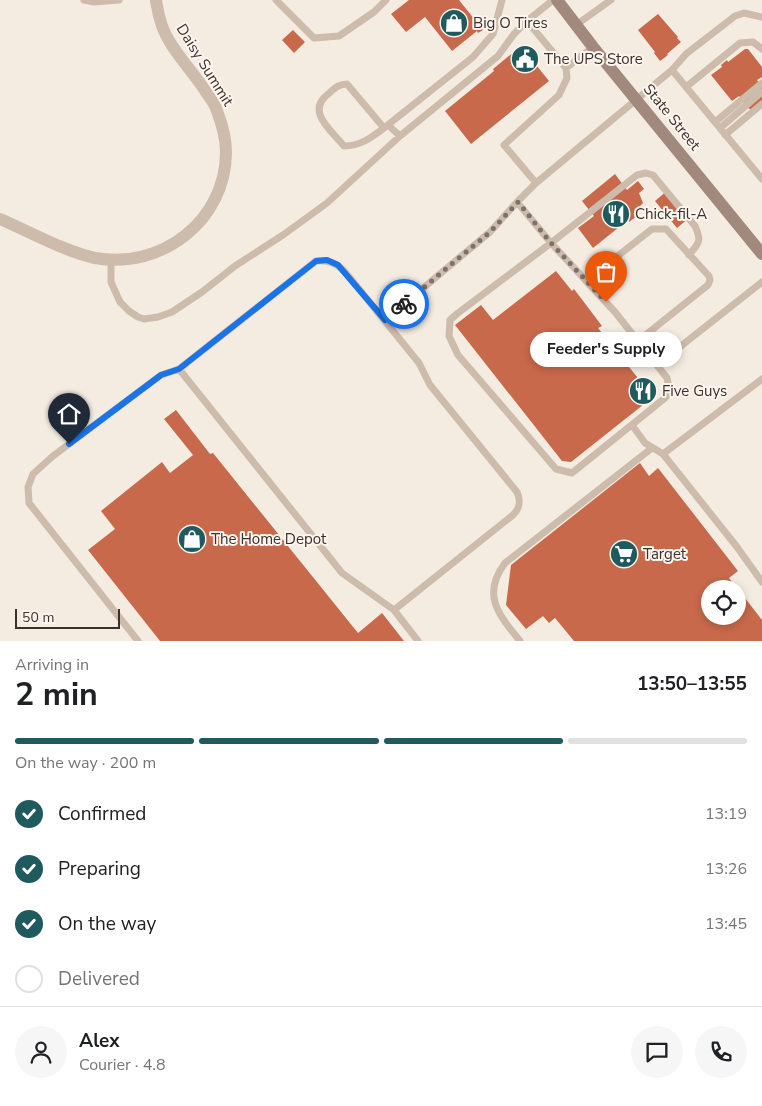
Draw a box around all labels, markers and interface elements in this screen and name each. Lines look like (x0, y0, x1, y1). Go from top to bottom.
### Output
shop icon: Big O Tires (439, 8, 469, 38)
place label: Big O Tires (473, 13, 548, 33)
street label: Daisy Summit (172, 20, 239, 110)
public building icon: The UPS Store (510, 44, 540, 74)
place label: The UPS Store (544, 49, 643, 69)
street label: State Street (639, 79, 706, 155)
restaurant icon: Chick-fil-A (601, 199, 631, 229)
place label: Chick-fil-A (635, 204, 707, 224)
pin (585, 251, 627, 302)
icon: bag (592, 258, 620, 286)
courier (379, 279, 429, 329)
icon: bike (390, 290, 418, 318)
callout: Feeder's Supply (530, 332, 682, 367)
text: Feeder's Supply (547, 338, 665, 360)
restaurant icon: Five Guys (628, 376, 658, 406)
place label: Five Guys (662, 381, 727, 401)
pin (48, 393, 90, 444)
icon: home (55, 400, 83, 428)
shop icon: The Home Depot (177, 524, 207, 554)
place label: The Home Depot (211, 529, 327, 549)
supermarket icon: Target (609, 539, 639, 569)
place label: Target (643, 544, 687, 564)
map controls (701, 580, 746, 625)
button: locate (701, 580, 746, 625)
scale bar (15, 606, 120, 629)
text: 50 m (22, 608, 54, 627)
text: Arriving in (15, 654, 89, 676)
text: 13:50–13:55 (637, 671, 747, 697)
text: 2 min (15, 673, 98, 716)
text: On the way · 200 m (15, 752, 156, 774)
icon: check (15, 800, 43, 828)
text: Confirmed (58, 801, 146, 827)
text: 13:19 (705, 803, 747, 825)
icon: check (15, 855, 43, 883)
text: Preparing (58, 856, 141, 882)
text: 13:26 (705, 858, 747, 880)
icon: check (15, 910, 43, 938)
text: On the way (58, 911, 156, 937)
text: 13:45 (705, 913, 747, 935)
text: Delivered (58, 966, 140, 992)
button: person (15, 1026, 67, 1078)
button: chat (631, 1026, 683, 1078)
button: phone (695, 1026, 747, 1078)
text: Alex (79, 1028, 120, 1054)
text: Courier · 4.8 (79, 1054, 165, 1076)

